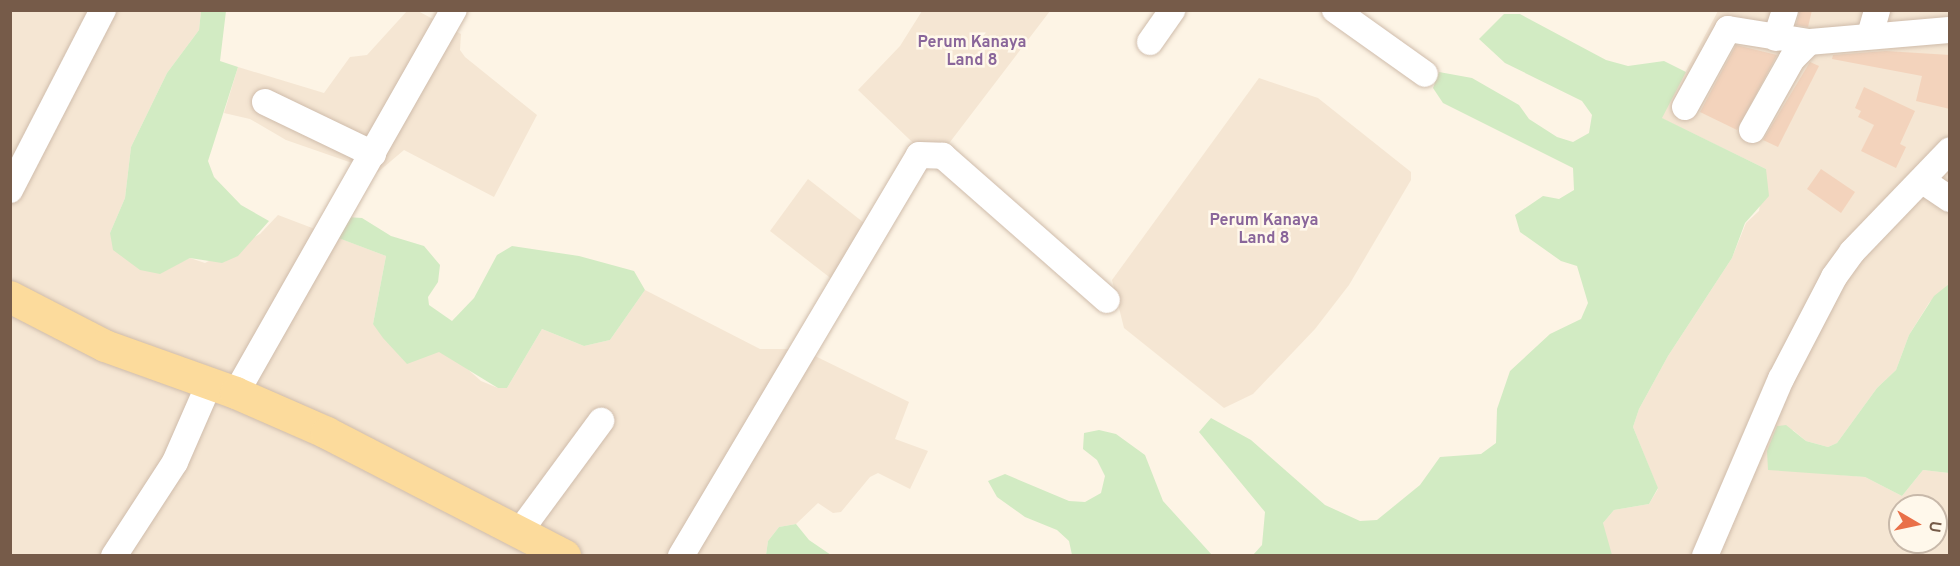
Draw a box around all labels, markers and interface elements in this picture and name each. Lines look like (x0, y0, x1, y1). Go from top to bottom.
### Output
district label: Perum Kanaya Land 8 (918, 33, 1026, 71)
district label: Perum Kanaya Land 8 (1210, 211, 1318, 249)
north arrow (1888, 494, 1948, 554)
text: U (1923, 519, 1945, 534)

